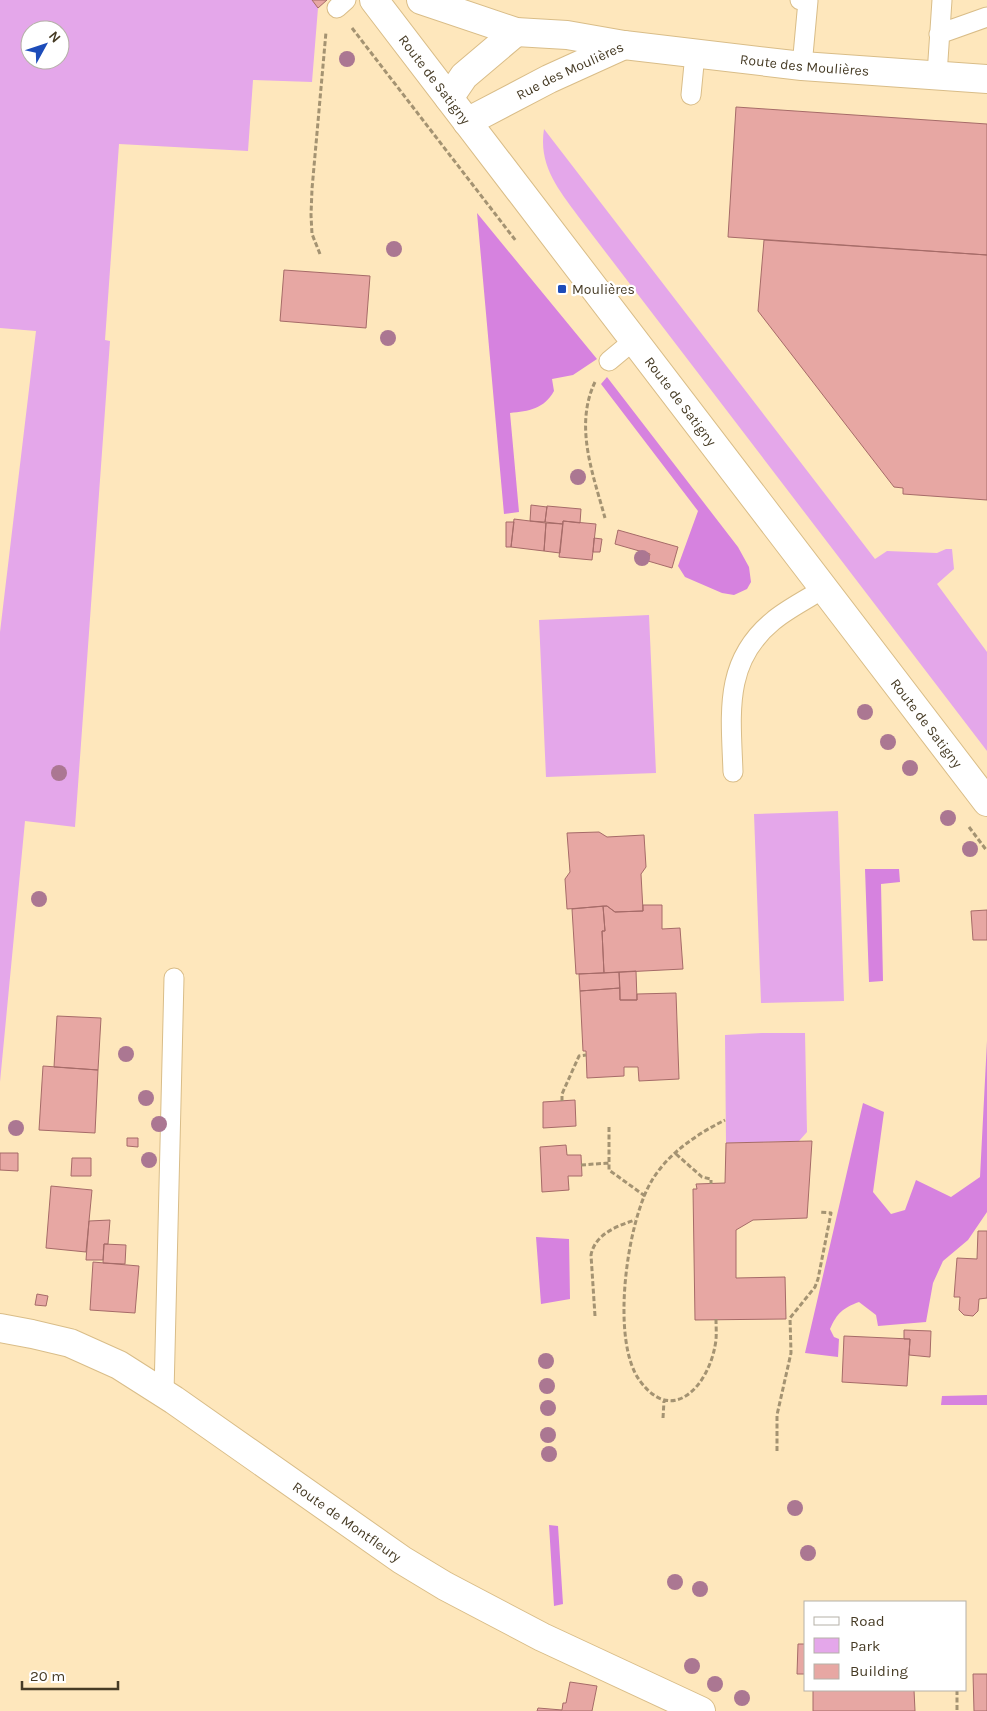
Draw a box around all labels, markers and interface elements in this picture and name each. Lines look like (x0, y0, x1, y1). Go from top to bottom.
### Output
north arrow (20, 20, 70, 70)
text: N (45, 28, 64, 46)
street label: Route de Satigny (395, 32, 474, 128)
street label: Rue des Moulières (513, 38, 626, 104)
street label: Route des Moulières (739, 51, 870, 80)
place label: Moulières (572, 281, 635, 298)
marker: Moulières (556, 283, 568, 295)
street label: Route de Satigny (641, 354, 720, 450)
street label: Route de Satigny (887, 675, 966, 772)
street label: Route de Montfleury (289, 1478, 405, 1566)
legend (804, 1601, 967, 1691)
text: Road (850, 1612, 885, 1630)
text: Park (850, 1637, 880, 1655)
scale bar (22, 1658, 119, 1690)
text: Building (850, 1662, 908, 1680)
text: 20 m (30, 1667, 65, 1685)

